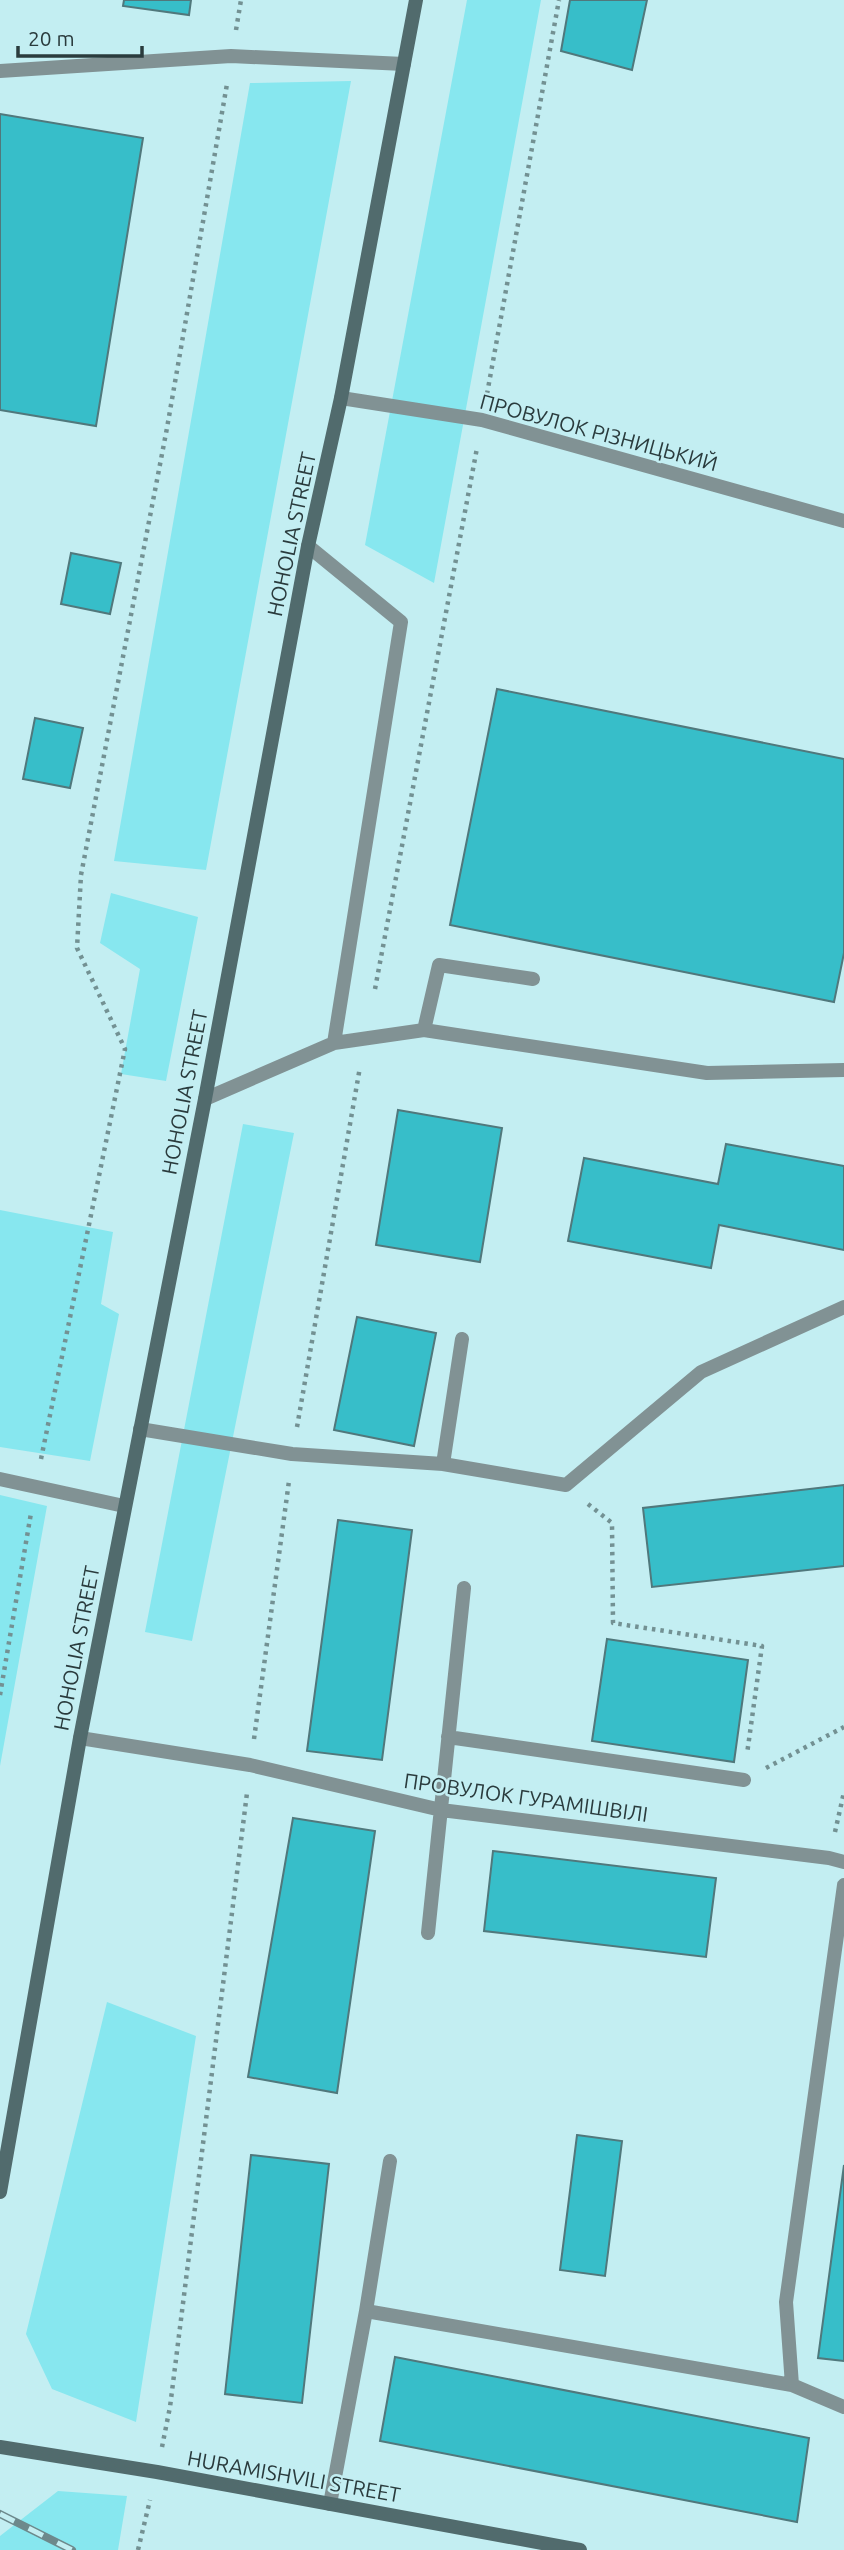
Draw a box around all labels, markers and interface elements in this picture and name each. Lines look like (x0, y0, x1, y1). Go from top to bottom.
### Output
scale bar (18, 14, 142, 58)
text: 20 m (28, 26, 75, 50)
street label: ПРОВУЛОК РІЗНИЦЬКИЙ (477, 389, 721, 475)
street label: HOHOLIA STREET (262, 449, 320, 618)
street label: HOHOLIA STREET (156, 1007, 212, 1176)
street label: HOHOLIA STREET (48, 1563, 104, 1732)
street label: ПРОВУЛОК ГУРАМІШВІЛІ (402, 1768, 650, 1826)
street label: HURAMISHVILI STREET (185, 2445, 403, 2507)

